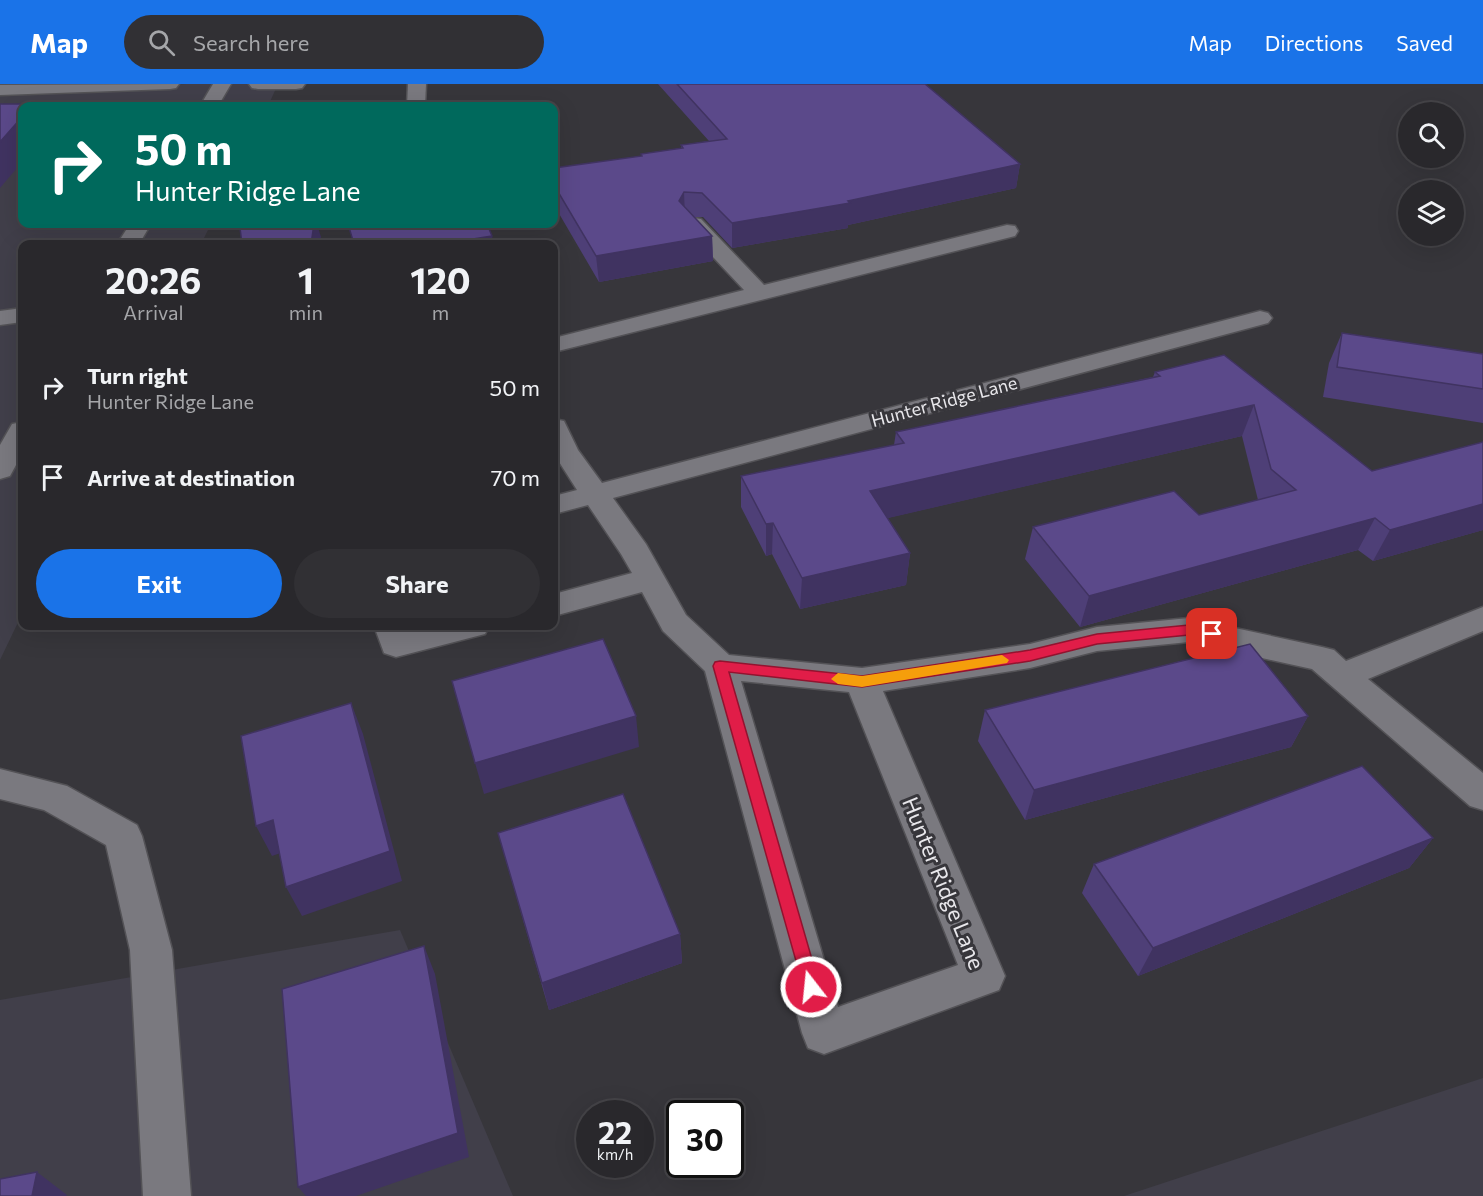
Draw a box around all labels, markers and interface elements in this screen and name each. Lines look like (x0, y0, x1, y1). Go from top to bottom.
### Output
search box (124, 15, 544, 69)
text: Map (30, 25, 88, 59)
icon: search (145, 26, 178, 59)
text: Search here (193, 29, 309, 56)
text: Map (1189, 30, 1232, 55)
text: Directions (1265, 30, 1363, 55)
text: Saved (1396, 30, 1453, 55)
map controls (1398, 102, 1464, 246)
button: search (1398, 102, 1464, 168)
text: 50 m (135, 122, 232, 174)
icon: right (36, 126, 114, 204)
text: Hunter Ridge Lane (135, 174, 361, 207)
button: layers (1398, 180, 1464, 246)
text: 20:26 (105, 257, 202, 301)
text: 1 (298, 257, 314, 301)
text: 120 (410, 257, 471, 301)
text: Arrival (123, 300, 184, 324)
text: min (289, 300, 323, 324)
text: m (432, 300, 449, 324)
text: Turn right (87, 362, 188, 389)
icon: right (36, 371, 69, 404)
street label: Hunter Ridge Lane (869, 371, 1019, 431)
text: 50 m (490, 374, 540, 401)
text: Hunter Ridge Lane (87, 389, 254, 413)
icon: arrive (36, 461, 69, 494)
text: Arrive at destination (87, 464, 295, 491)
text: 70 m (491, 464, 540, 491)
button: Exit (36, 549, 282, 618)
button: Share (294, 549, 540, 618)
pin (1186, 608, 1237, 659)
icon: arrive (1195, 617, 1228, 650)
street label: Hunter Ridge Lane (897, 793, 991, 973)
position arrow (779, 955, 843, 1019)
speed limit sign: 30 (666, 1100, 744, 1178)
text: 22 (598, 1113, 632, 1150)
text: km/h (597, 1145, 633, 1163)

